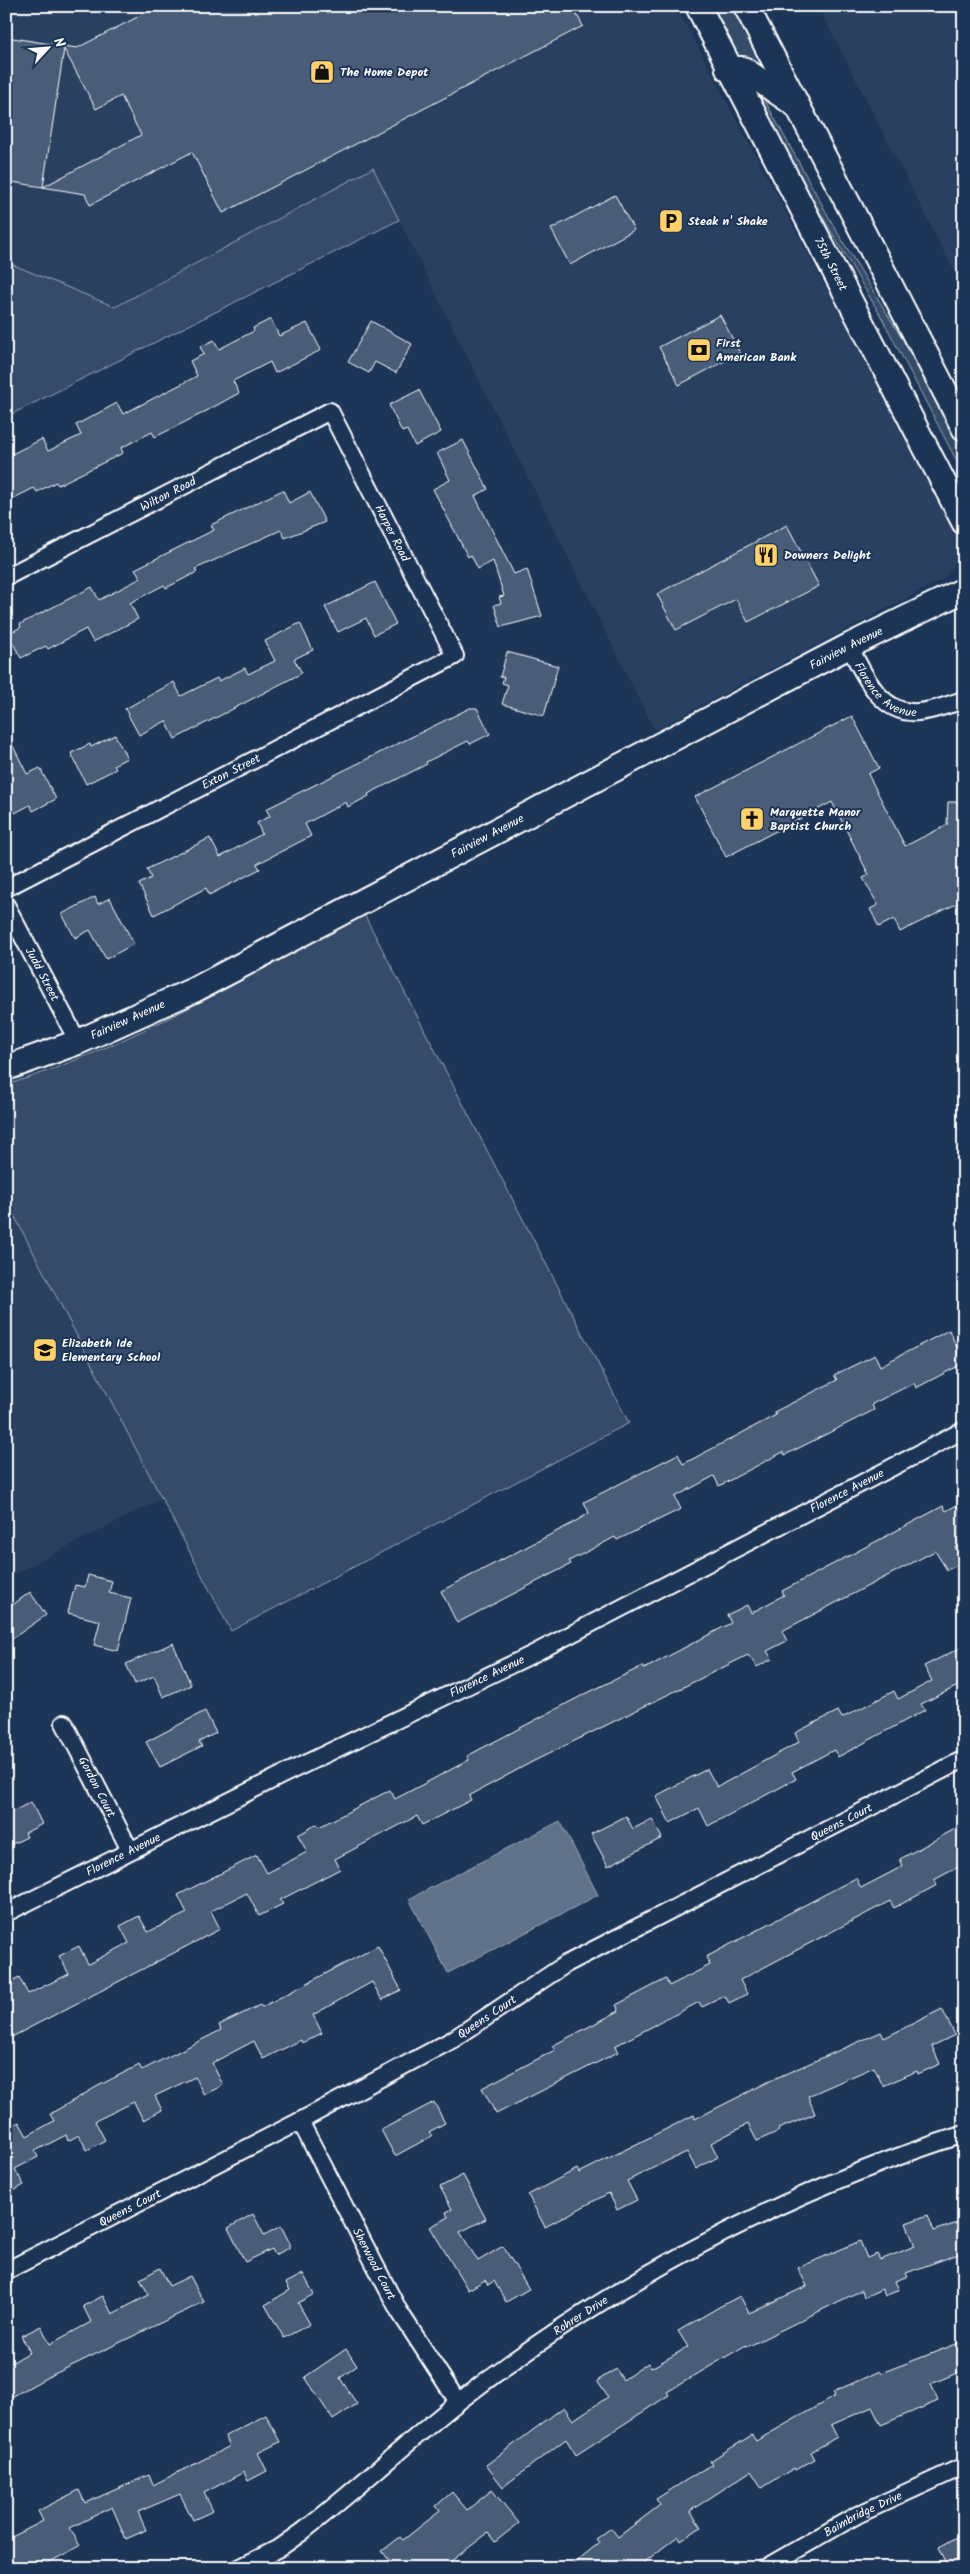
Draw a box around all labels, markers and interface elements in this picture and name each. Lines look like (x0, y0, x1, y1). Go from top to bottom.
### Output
north arrow (22, 22, 72, 72)
text: N (47, 34, 71, 52)
shop icon: The Home Depot (309, 59, 335, 85)
place label: The Home Depot (340, 63, 429, 82)
parking icon: Steak n' Shake (658, 208, 684, 234)
place label: Steak n' Shake (688, 212, 768, 231)
street label: 75th Street (809, 233, 853, 294)
place label: First American Bank (716, 334, 797, 367)
bank icon: First American Bank (686, 337, 712, 363)
street label: Wilton Road (137, 471, 200, 516)
street label: Harper Road (370, 501, 415, 566)
restaurant icon: Downers Delight (753, 542, 779, 568)
place label: Downers Delight (784, 546, 872, 565)
street label: Fairview Avenue (806, 621, 887, 675)
street label: Florence Avenue (849, 659, 917, 722)
street label: Exton Street (198, 749, 264, 795)
place label: Marquette Manor Baptist Church (770, 803, 861, 836)
church icon: Marquette Manor Baptist Church (739, 806, 765, 832)
street label: Fairview Avenue (447, 809, 528, 863)
street label: Judd Street (20, 944, 65, 1005)
street label: Fairview Avenue (87, 994, 169, 1045)
place label: Elizabeth Ide Elementary School (62, 1334, 161, 1367)
school or university icon: Elizabeth Ide Elementary School (32, 1337, 58, 1363)
street label: Florence Avenue (806, 1463, 888, 1518)
street label: Florence Avenue (446, 1650, 528, 1703)
street label: Gordon Court (73, 1753, 121, 1821)
street label: Queens Court (807, 1798, 876, 1846)
street label: Florence Avenue (83, 1827, 164, 1881)
street label: Queens Court (453, 1990, 520, 2044)
street label: Queens Court (95, 2184, 165, 2232)
street label: Sherwood Court (348, 2224, 401, 2304)
street label: Rohrer Drive (549, 2290, 612, 2340)
street label: Baimbridge Drive (820, 2486, 906, 2542)

